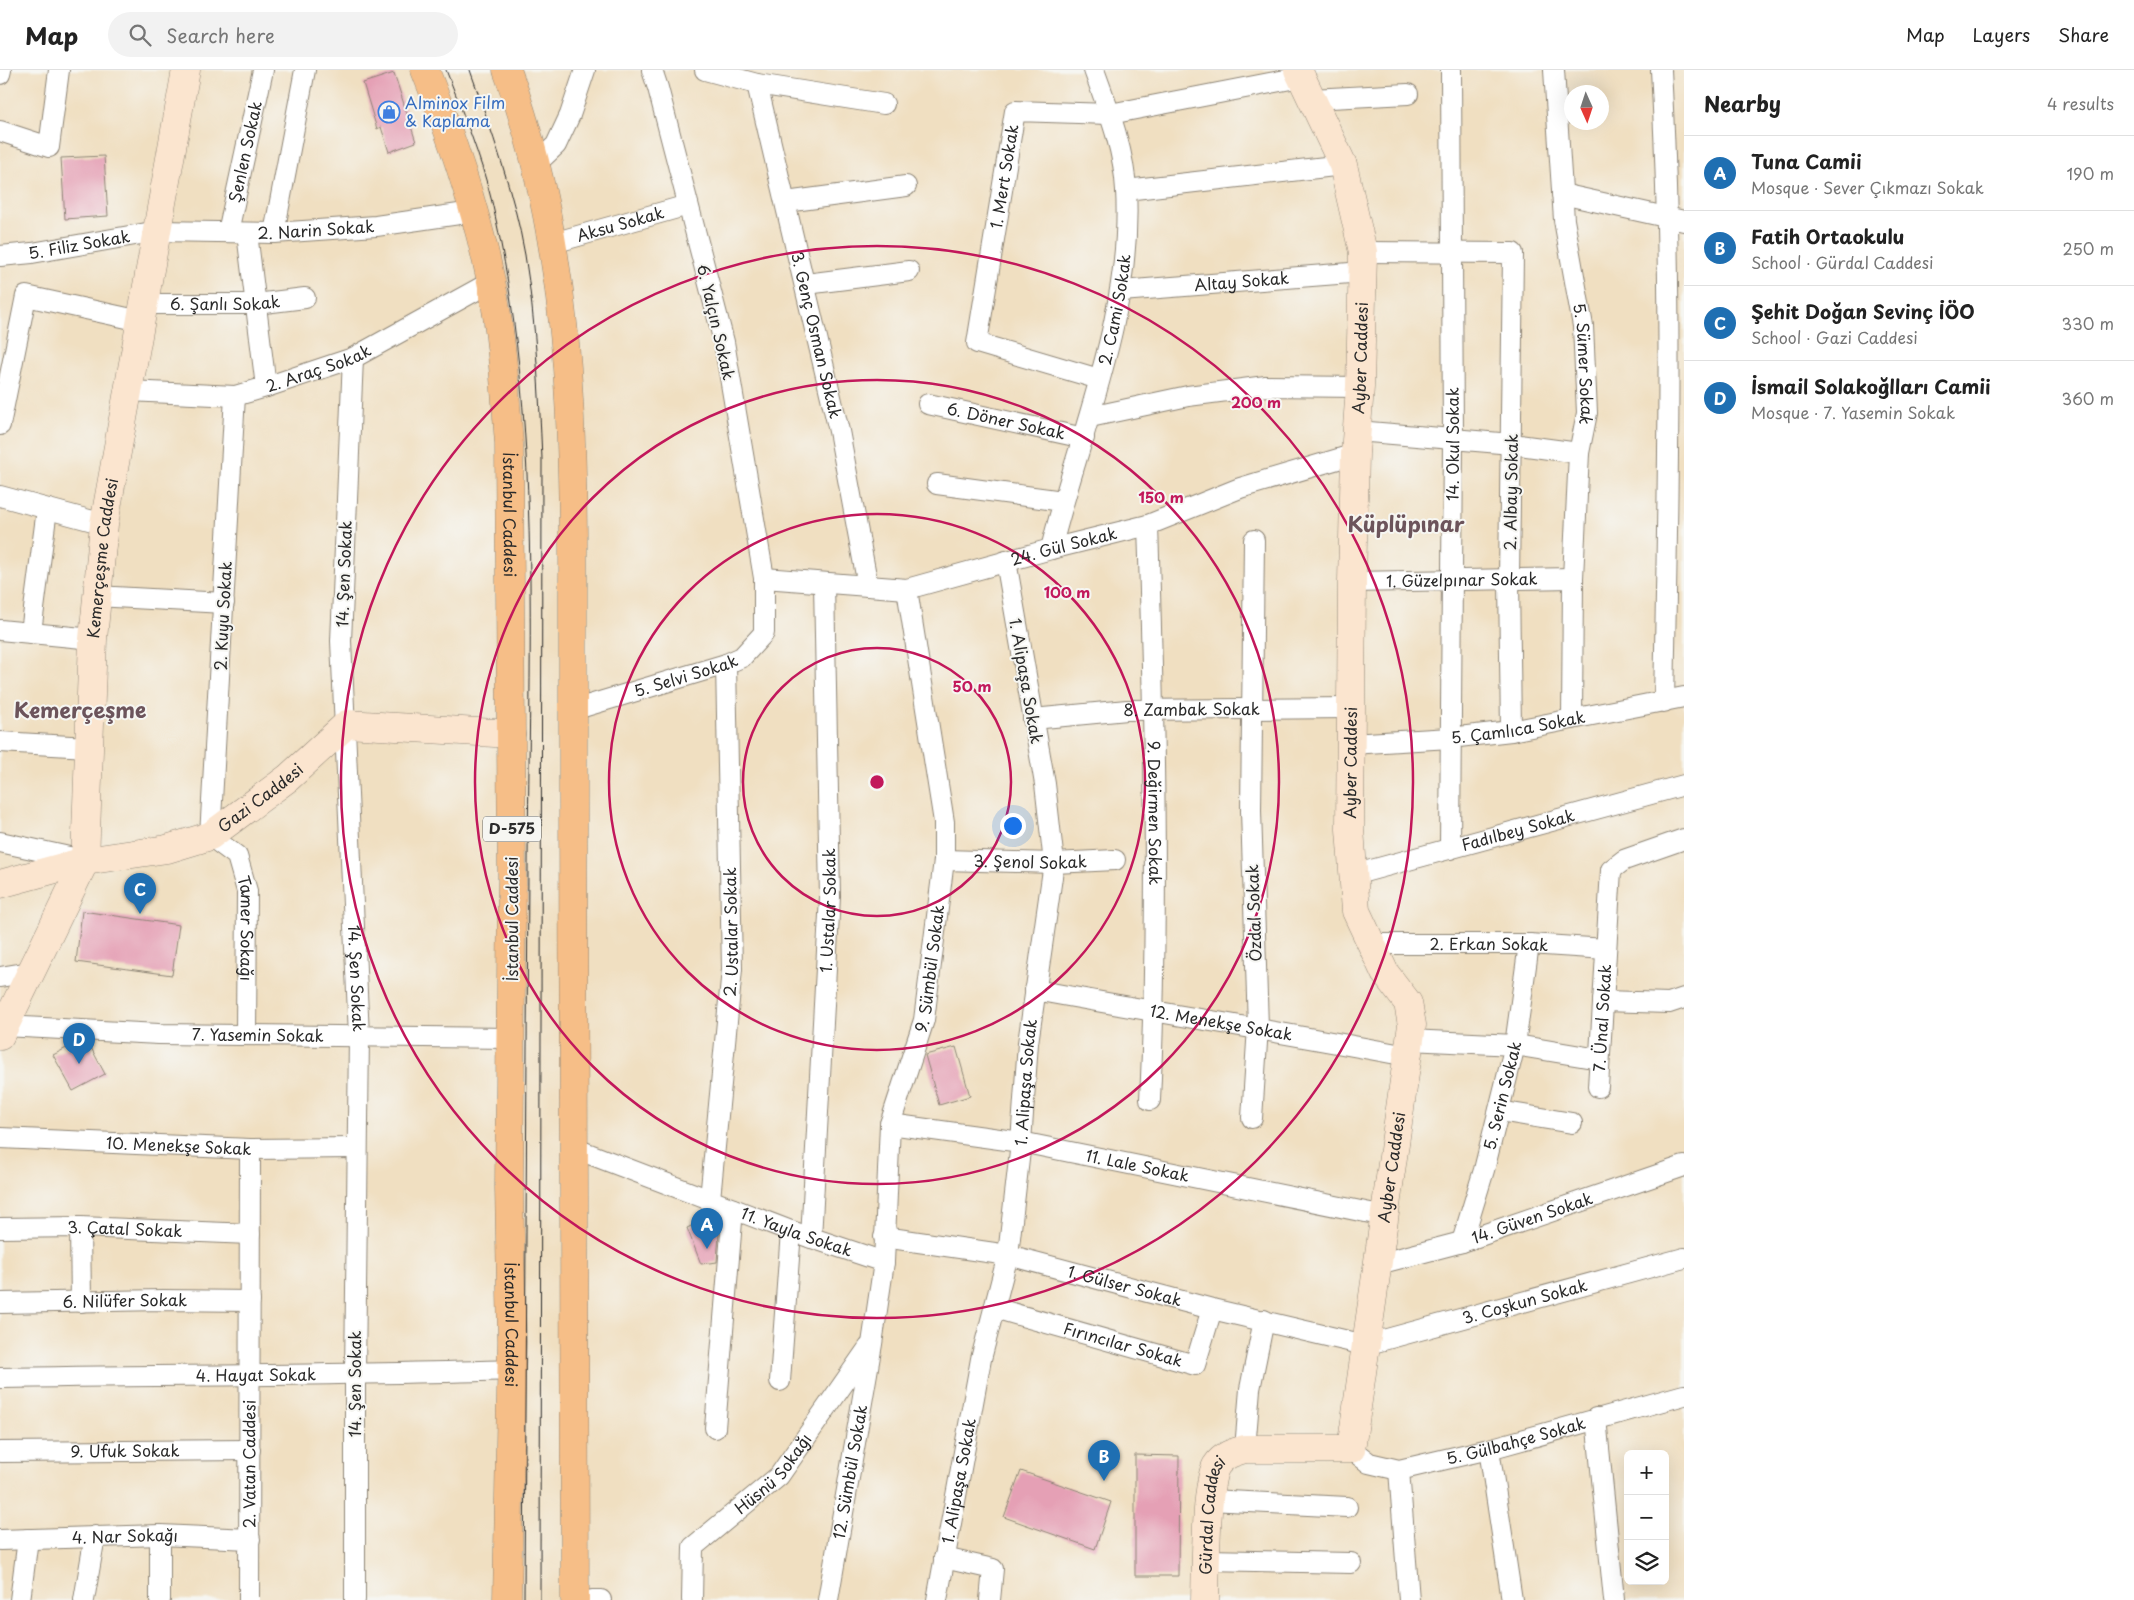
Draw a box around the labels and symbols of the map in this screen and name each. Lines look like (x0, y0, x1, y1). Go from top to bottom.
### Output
north arrow (1564, 85, 1609, 130)
place label: Alminox Film & Kaplama (405, 90, 505, 132)
street label: Şenlen Sokak (222, 99, 267, 205)
shop icon: Alminox Film & Kaplama (377, 100, 401, 124)
street label: 1. Mert Sokak (983, 122, 1024, 230)
street label: Aksu Sokak (574, 199, 667, 247)
street label: 2. Narin Sokak (257, 213, 375, 244)
street label: 5. Filiz Sokak (26, 223, 132, 264)
street label: 3. Genç Osman Sokak (786, 249, 849, 421)
street label: 2. Cami Sokak (1091, 253, 1136, 367)
street label: 6. Yalçın Sokak (692, 262, 742, 382)
street label: Altay Sokak (1193, 265, 1290, 296)
street label: 6. Şanlı Sokak (170, 288, 281, 315)
street label: 5. Sümer Sokak (1568, 301, 1600, 427)
street label: Ayber Caddesi (1345, 302, 1373, 415)
street label: 2. Araç Sokak (262, 337, 375, 397)
street label: 14. Okul Sokak (1440, 387, 1464, 501)
text: 200 m (1231, 390, 1281, 413)
street label: 6. Döner Sokak (945, 395, 1068, 445)
street label: 2. Albay Sokak (1497, 433, 1523, 551)
street label: İstanbul Caddesi (498, 452, 523, 577)
street label: Kemerçeşme Caddesi (80, 476, 123, 640)
text: 150 m (1138, 485, 1184, 508)
district label: Küplüpınar (1347, 507, 1465, 539)
street label: 14. Şen Sokak (329, 520, 357, 628)
street label: 24. Gül Sokak (1008, 520, 1119, 571)
street label: 2. Kuyu Sokak (207, 561, 237, 671)
street label: 1. Güzelpınar Sokak (1386, 566, 1538, 592)
text: 100 m (1044, 580, 1090, 603)
street label: 1. Alipaşa Sokak (1004, 616, 1050, 745)
street label: 5. Selvi Sokak (631, 647, 741, 702)
text: 50 m (953, 674, 991, 697)
district label: Kemerçeşme (14, 693, 146, 725)
street label: 8. Zambak Sokak (1123, 696, 1260, 721)
street label: 5. Çamlıca Sokak (1450, 704, 1587, 749)
street label: Ayber Caddesi (1337, 707, 1362, 819)
street label: 9. Değirmen Sokak (1143, 740, 1168, 885)
street label: Gazi Caddesi (212, 757, 308, 838)
centre of rings (868, 773, 886, 791)
street label: Fadılbey Sokak (1458, 802, 1577, 856)
your location (1000, 813, 1026, 839)
road number: D-575 (483, 816, 541, 842)
street label: 1. Ustalar Sokak (813, 848, 841, 973)
street label: 3. Şenol Sokak (973, 848, 1087, 874)
street label: İstanbul Caddesi (499, 856, 523, 982)
street label: Özdal Sokak (1239, 864, 1267, 962)
street label: 2. Ustalar Sokak (716, 867, 743, 998)
pin: C (124, 873, 156, 914)
street label: Tamer Sokağı (232, 873, 260, 981)
street label: 9. Sümbül Sokak (908, 903, 949, 1035)
street label: 14. Şen Sokak (343, 924, 372, 1032)
street label: 2. Erkan Sokak (1430, 931, 1549, 956)
street label: 7. Ünal Sokak (1586, 963, 1616, 1073)
street label: 12. Menekşe Sokak (1148, 998, 1295, 1046)
street label: 1. Alipaşa Sokak (1008, 1017, 1042, 1147)
street label: 7. Yasemin Sokak (192, 1021, 324, 1047)
pin: D (63, 1023, 95, 1064)
street label: 5. Serin Sokak (1476, 1038, 1527, 1152)
street label: Ayber Caddesi (1371, 1110, 1410, 1224)
street label: 10. Menekşe Sokak (106, 1130, 252, 1160)
street label: 11. Lale Sokak (1084, 1142, 1192, 1187)
street label: 14. Güven Sokak (1468, 1185, 1596, 1249)
street label: 11. Yayla Sokak (738, 1200, 856, 1262)
pin: A (691, 1208, 723, 1249)
street label: 3. Çatal Sokak (67, 1214, 183, 1242)
street label: 1. Gülser Sokak (1065, 1258, 1185, 1312)
street label: İstanbul Caddesi (499, 1262, 525, 1387)
street label: 3. Coşkun Sokak (1459, 1272, 1590, 1329)
street label: 6. Nilüfer Sokak (62, 1287, 187, 1313)
street label: Fırıncılar Sokak (1061, 1315, 1186, 1372)
street label: 14. Şen Sokak (342, 1331, 366, 1437)
street label: 4. Hayat Sokak (196, 1361, 316, 1387)
street label: 2. Vatan Caddesi (236, 1400, 260, 1528)
street label: 12. Sümbül Sokak (826, 1403, 872, 1541)
street label: 5. Gülbahçe Sokak (1444, 1410, 1588, 1470)
street label: 1. Alipaşa Sokak (935, 1416, 981, 1545)
street label: Hüsnü Sokağı (729, 1428, 816, 1519)
street label: 9. Ufuk Sokak (70, 1438, 180, 1462)
pin: B (1088, 1440, 1120, 1481)
street label: Gürdal Caddesi (1193, 1449, 1230, 1575)
street label: 4. Nar Sokağı (71, 1522, 179, 1549)

